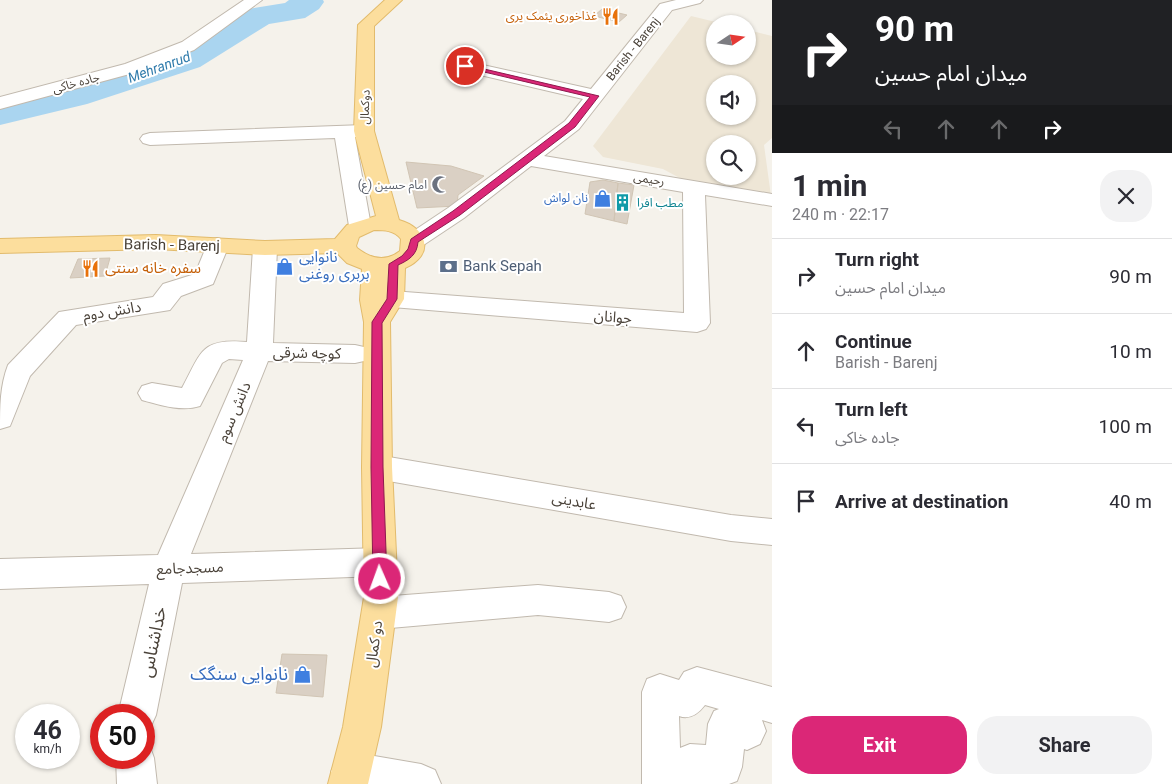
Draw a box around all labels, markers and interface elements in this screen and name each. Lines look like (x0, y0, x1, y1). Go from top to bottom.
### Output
restaurant icon: غذاخوری یئمک یری (601, 6, 621, 26)
place label: غذاخوری یئمک یری (506, 9, 597, 23)
text: 90 m (875, 9, 954, 50)
street label: Barish - Barenj (603, 15, 663, 83)
north arrow (706, 15, 756, 65)
map controls (706, 15, 756, 185)
icon: right (792, 20, 857, 85)
pin (444, 45, 486, 87)
water label: Mehranrud (125, 48, 193, 86)
icon: arrive (451, 52, 479, 80)
text: میدان امام حسین (875, 61, 1027, 86)
street label: جاده خاکی (51, 70, 101, 96)
button: sound (706, 75, 756, 125)
street label: دوکمال (357, 89, 373, 125)
icon: left (879, 115, 907, 143)
icon: ahead (932, 115, 960, 143)
icon: ahead (985, 115, 1013, 143)
icon: right (1038, 115, 1066, 143)
button: search (706, 135, 756, 185)
text: 1 min (792, 168, 867, 203)
street label: رحیمی (632, 170, 666, 188)
button: close (1100, 170, 1152, 222)
mosque icon: امام حسین (ع) (431, 175, 451, 195)
place label: امام حسین (ع) (358, 178, 427, 194)
shop icon: نان لواش (592, 188, 612, 208)
place label: نان لواش (544, 191, 588, 205)
building icon: مطب افرا (613, 193, 633, 213)
place label: مطب افرا (637, 196, 683, 210)
text: 240 m · 22:17 (792, 205, 889, 224)
street label: Barish - Barenj (124, 235, 220, 255)
place label: نانوایی بربری روغنی (299, 248, 370, 283)
text: Turn right (835, 248, 919, 271)
shop icon: نانوایی بربری روغنی (275, 256, 295, 276)
bank icon: Bank Sepah (439, 256, 459, 276)
place label: Bank Sepah (463, 257, 542, 275)
restaurant icon: سفره خانه سنتی (81, 258, 101, 278)
place label: سفره خانه سنتی (105, 259, 201, 277)
icon: right (792, 262, 820, 290)
text: 90 m (1109, 265, 1152, 288)
text: میدان امام حسین (835, 278, 946, 297)
street label: دانش دوم (82, 298, 143, 326)
street label: جوانان (593, 306, 633, 328)
text: Continue (835, 330, 912, 353)
icon: ahead (792, 337, 820, 365)
text: 10 m (1109, 340, 1152, 363)
street label: کوچه شرقی (273, 343, 342, 364)
text: Barish - Barenj (835, 353, 938, 372)
street label: دانش سوم (213, 379, 257, 446)
text: Turn left (835, 398, 908, 421)
icon: left (792, 412, 820, 440)
text: 100 m (1099, 415, 1152, 438)
text: جاده خاکی (835, 428, 900, 447)
icon: arrive (792, 487, 820, 515)
street label: عابدینی (550, 488, 598, 514)
text: Arrive at destination (835, 490, 1008, 513)
text: 40 m (1109, 490, 1152, 513)
position arrow (353, 552, 405, 604)
street label: مسجدجامع (156, 558, 224, 581)
street label: خداشناس (135, 605, 171, 679)
street label: دو کمال (362, 619, 386, 669)
place label: نانوایی سنگک (190, 663, 288, 685)
shop icon: نانوایی سنگک (292, 664, 312, 684)
speed limit sign: 50 (90, 704, 155, 769)
text: 46 (33, 716, 62, 745)
button: Exit (792, 716, 967, 774)
button: Share (977, 716, 1152, 774)
text: km/h (33, 742, 62, 756)

